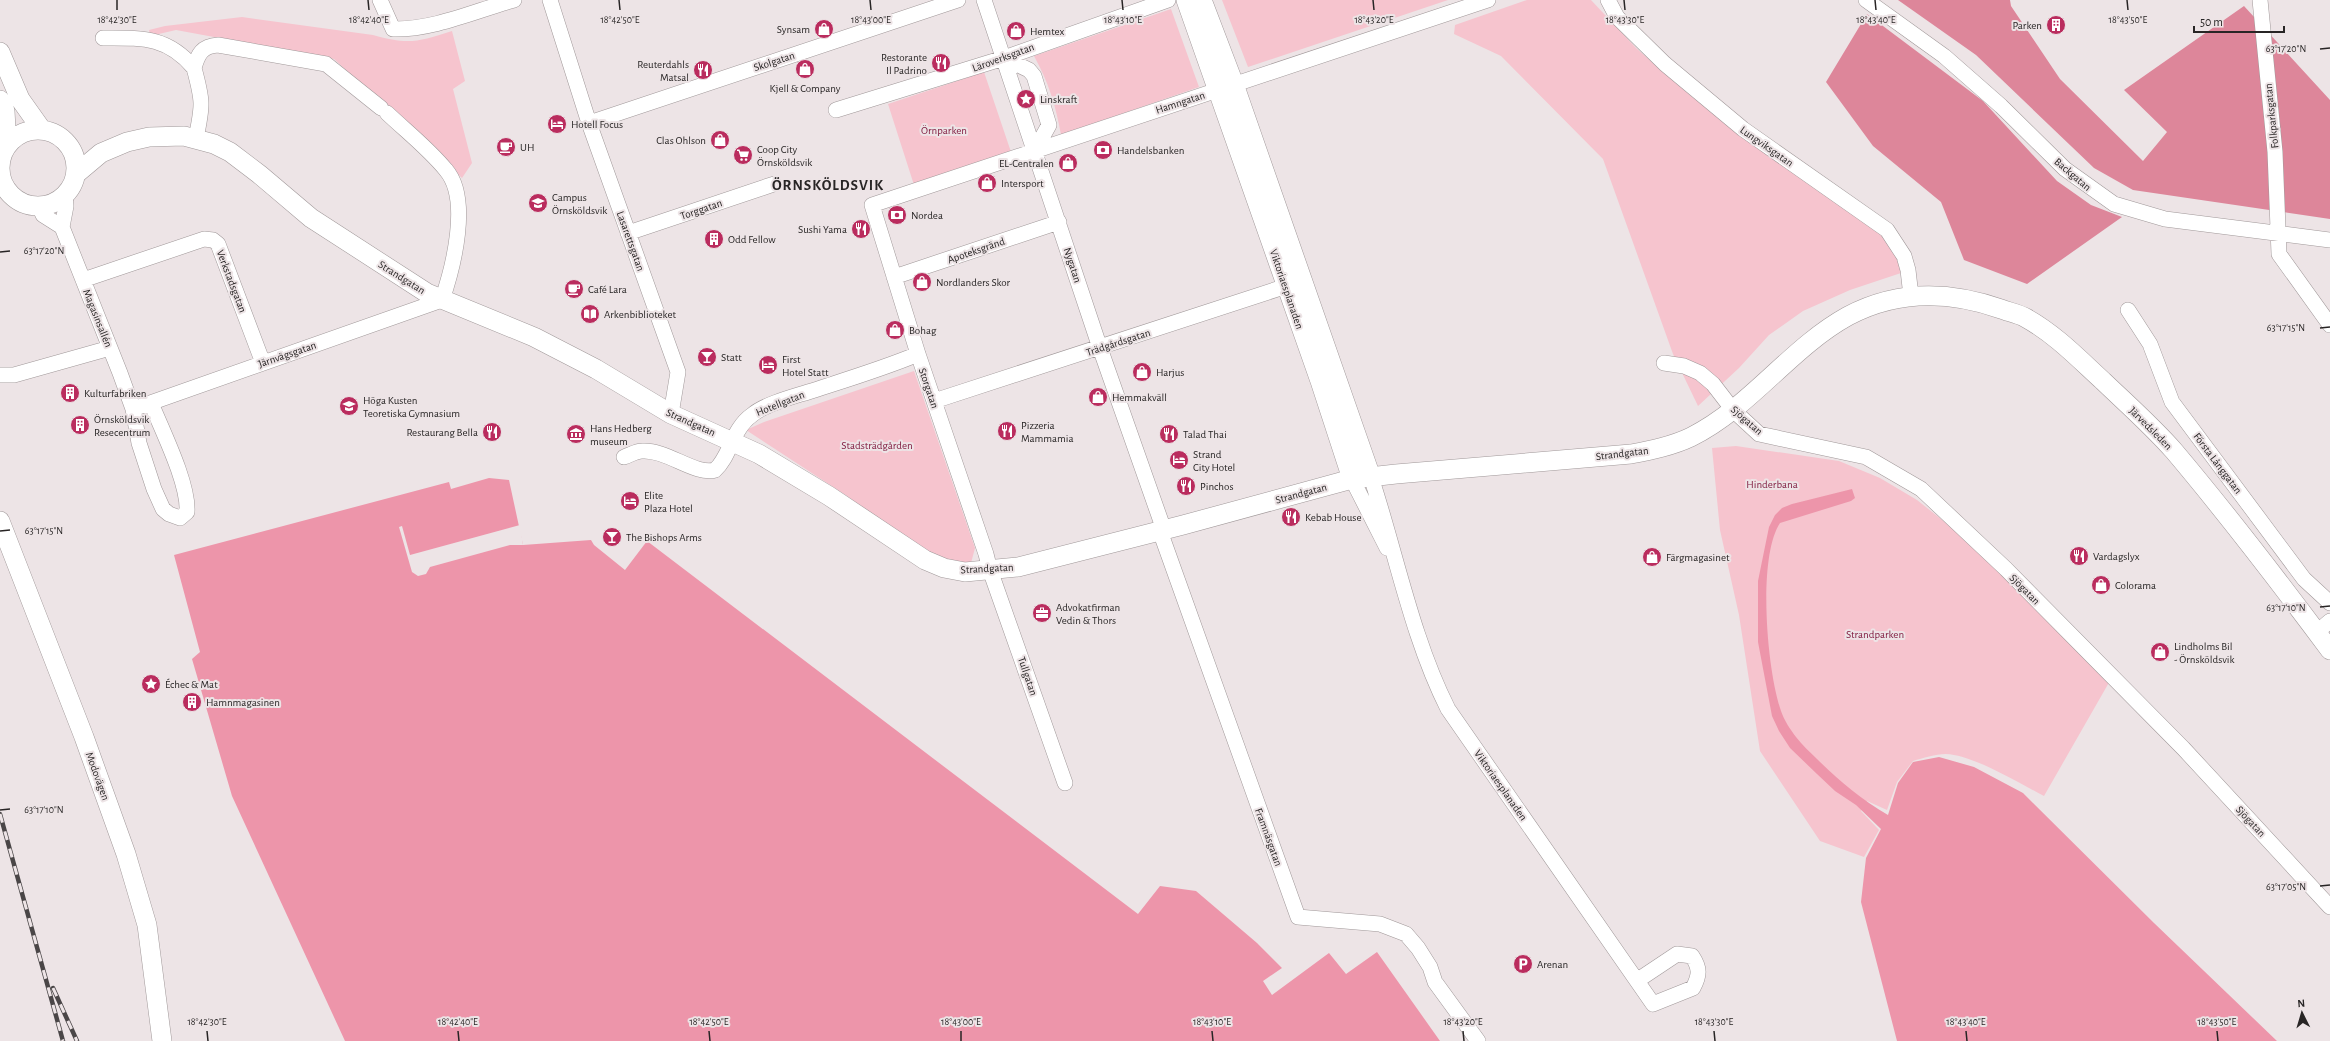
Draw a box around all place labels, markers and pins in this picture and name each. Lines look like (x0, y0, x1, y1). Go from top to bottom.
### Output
building icon: Parken (2045, 14, 2067, 36)
shop icon: Synsam (813, 18, 835, 40)
shop icon: Hemtex (1005, 20, 1027, 42)
place label: Parken (2012, 20, 2042, 31)
place label: Synsam (777, 24, 810, 35)
place label: Hemtex (1030, 26, 1065, 37)
place label: Restorante Il Padrino (881, 52, 927, 76)
restaurant icon: Restorante Il Padrino (930, 52, 952, 74)
shop icon: Kjell & Company (794, 58, 816, 80)
place label: Reuterdahls Matsal (637, 59, 689, 83)
restaurant icon: Reuterdahls Matsal (692, 59, 714, 81)
place label: Kjell & Company (769, 83, 841, 94)
place icon: Linskraft (1015, 88, 1037, 110)
place label: Linskraft (1040, 94, 1078, 105)
hotel icon: Hotell Focus (546, 113, 568, 135)
place label: Hotell Focus (571, 119, 623, 130)
shop icon: Clas Ohlson (709, 129, 731, 151)
place label: Clas Ohlson (656, 135, 706, 146)
cafe icon: UH (495, 136, 517, 158)
bank icon: Handelsbanken (1092, 139, 1114, 161)
place label: UH (520, 142, 534, 153)
supermarket icon: Coop City Örnsköldsvik (732, 144, 754, 166)
place label: Coop City Örnsköldsvik (757, 144, 812, 168)
place label: Handelsbanken (1117, 145, 1184, 156)
shop icon: EL-Centralen (1057, 152, 1079, 174)
place label: EL-Centralen (999, 158, 1054, 169)
shop icon: Intersport (976, 172, 998, 194)
place label: Intersport (1001, 178, 1044, 189)
school or university icon: Campus Örnsköldsvik (527, 192, 549, 214)
place label: Campus Örnsköldsvik (552, 192, 607, 216)
bank icon: Nordea (886, 204, 908, 226)
place label: Nordea (911, 210, 943, 221)
restaurant icon: Sushi Yama (850, 218, 872, 240)
place label: Sushi Yama (798, 224, 847, 235)
building icon: Odd Fellow (703, 228, 725, 250)
place label: Odd Fellow (728, 234, 776, 245)
shop icon: Nordlanders Skor (911, 271, 933, 293)
place label: Nordlanders Skor (936, 277, 1011, 288)
cafe icon: Café Lara (563, 278, 585, 300)
place label: Café Lara (588, 284, 627, 295)
library icon: Arkenbiblioteket (579, 303, 601, 325)
place label: Arkenbiblioteket (604, 309, 676, 320)
shop icon: Bohag (884, 319, 906, 341)
place label: Bohag (909, 325, 937, 336)
bar icon: Statt (696, 346, 718, 368)
place label: Statt (721, 352, 742, 363)
hotel icon: First Hotel Statt (757, 354, 779, 376)
place label: First Hotel Statt (782, 354, 829, 378)
shop icon: Harjus (1131, 361, 1153, 383)
place label: Harjus (1156, 367, 1184, 378)
building icon: Kulturfabriken (59, 382, 81, 404)
shop icon: Hemmakväll (1087, 386, 1109, 408)
place label: Kulturfabriken (84, 388, 146, 399)
place label: Hemmakväll (1112, 392, 1167, 403)
school or university icon: Höga Kusten Teoretiska Gymnasium (338, 395, 360, 417)
place label: Höga Kusten Teoretiska Gymnasium (363, 395, 460, 419)
building icon: Örnsköldsvik Resecentrum (69, 414, 91, 436)
place label: Örnsköldsvik Resecentrum (94, 414, 150, 438)
restaurant icon: Pizzeria Mammamia (996, 420, 1018, 442)
place label: Pizzeria Mammamia (1021, 420, 1074, 444)
restaurant icon: Restaurang Bella (481, 421, 503, 443)
museum icon: Hans Hedberg museum (565, 423, 587, 445)
place label: Hans Hedberg museum (590, 423, 652, 447)
restaurant icon: Talad Thai (1158, 423, 1180, 445)
place label: Restaurang Bella (406, 427, 478, 438)
place label: Talad Thai (1183, 429, 1227, 440)
hotel icon: Strand City Hotel (1168, 449, 1190, 471)
place label: Strand City Hotel (1193, 449, 1235, 473)
restaurant icon: Pinchos (1175, 475, 1197, 497)
place label: Pinchos (1200, 481, 1233, 492)
hotel icon: Elite Plaza Hotel (619, 490, 641, 512)
place label: Elite Plaza Hotel (644, 490, 693, 514)
restaurant icon: Kebab House (1280, 506, 1302, 528)
place label: Kebab House (1305, 512, 1362, 523)
bar icon: The Bishops Arms (601, 526, 623, 548)
place label: The Bishops Arms (626, 532, 702, 543)
restaurant icon: Vardagslyx (2068, 545, 2090, 567)
shop icon: Färgmagasinet (1641, 546, 1663, 568)
place label: Vardagslyx (2093, 551, 2140, 562)
place label: Färgmagasinet (1666, 552, 1730, 563)
shop icon: Colorama (2090, 574, 2112, 596)
place label: Colorama (2115, 580, 2156, 591)
office icon: Advokatfirman Vedin & Thors (1031, 602, 1053, 624)
place label: Advokatfirman Vedin & Thors (1056, 602, 1120, 626)
shop icon: Lindholms Bil - Örnsköldsvik (2149, 641, 2171, 663)
place label: Lindholms Bil - Örnsköldsvik (2174, 641, 2235, 665)
place icon: Échec & Mat (140, 673, 162, 695)
place label: Échec & Mat (165, 678, 218, 690)
building icon: Hamnmagasinen (181, 691, 203, 713)
place label: Hamnmagasinen (206, 697, 280, 708)
parking icon: Arenan (1512, 953, 1534, 975)
place label: Arenan (1537, 959, 1568, 970)

